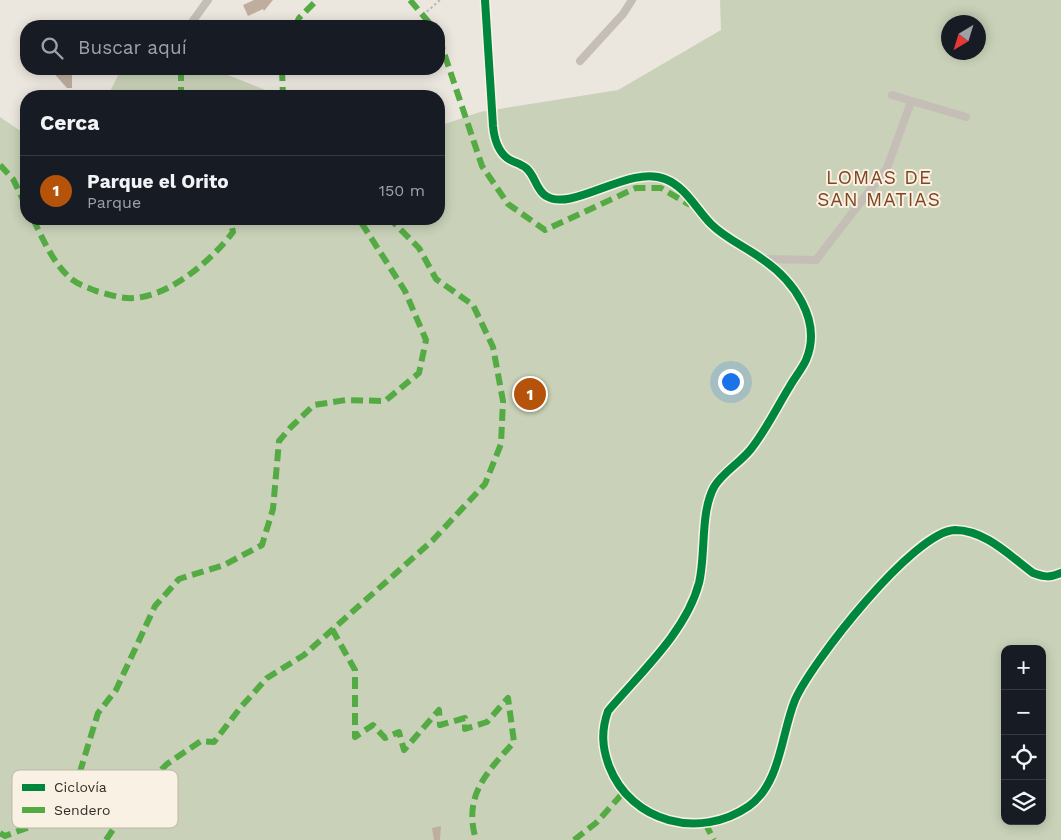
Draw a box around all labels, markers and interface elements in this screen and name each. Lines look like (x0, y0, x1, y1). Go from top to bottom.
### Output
north arrow (941, 15, 986, 60)
search box (20, 20, 445, 75)
icon: search (38, 34, 66, 62)
text: Buscar aquí (78, 36, 187, 59)
text: Cerca (40, 110, 99, 135)
district label: LOMAS DE SAN MATIAS (817, 166, 941, 211)
text: Parque el Orito (87, 170, 229, 193)
text: 1 (53, 181, 59, 200)
text: 150 m (379, 181, 425, 200)
text: Parque (87, 193, 141, 212)
your location (718, 369, 744, 395)
pin: 1 (514, 375, 546, 413)
map controls (1001, 645, 1046, 825)
button: + (1001, 645, 1046, 690)
button: − (1001, 690, 1046, 735)
button: locate (1001, 735, 1046, 780)
legend (12, 770, 178, 828)
text: Ciclovía (54, 779, 107, 795)
button: layers (1001, 780, 1046, 825)
text: Sendero (54, 802, 110, 818)

